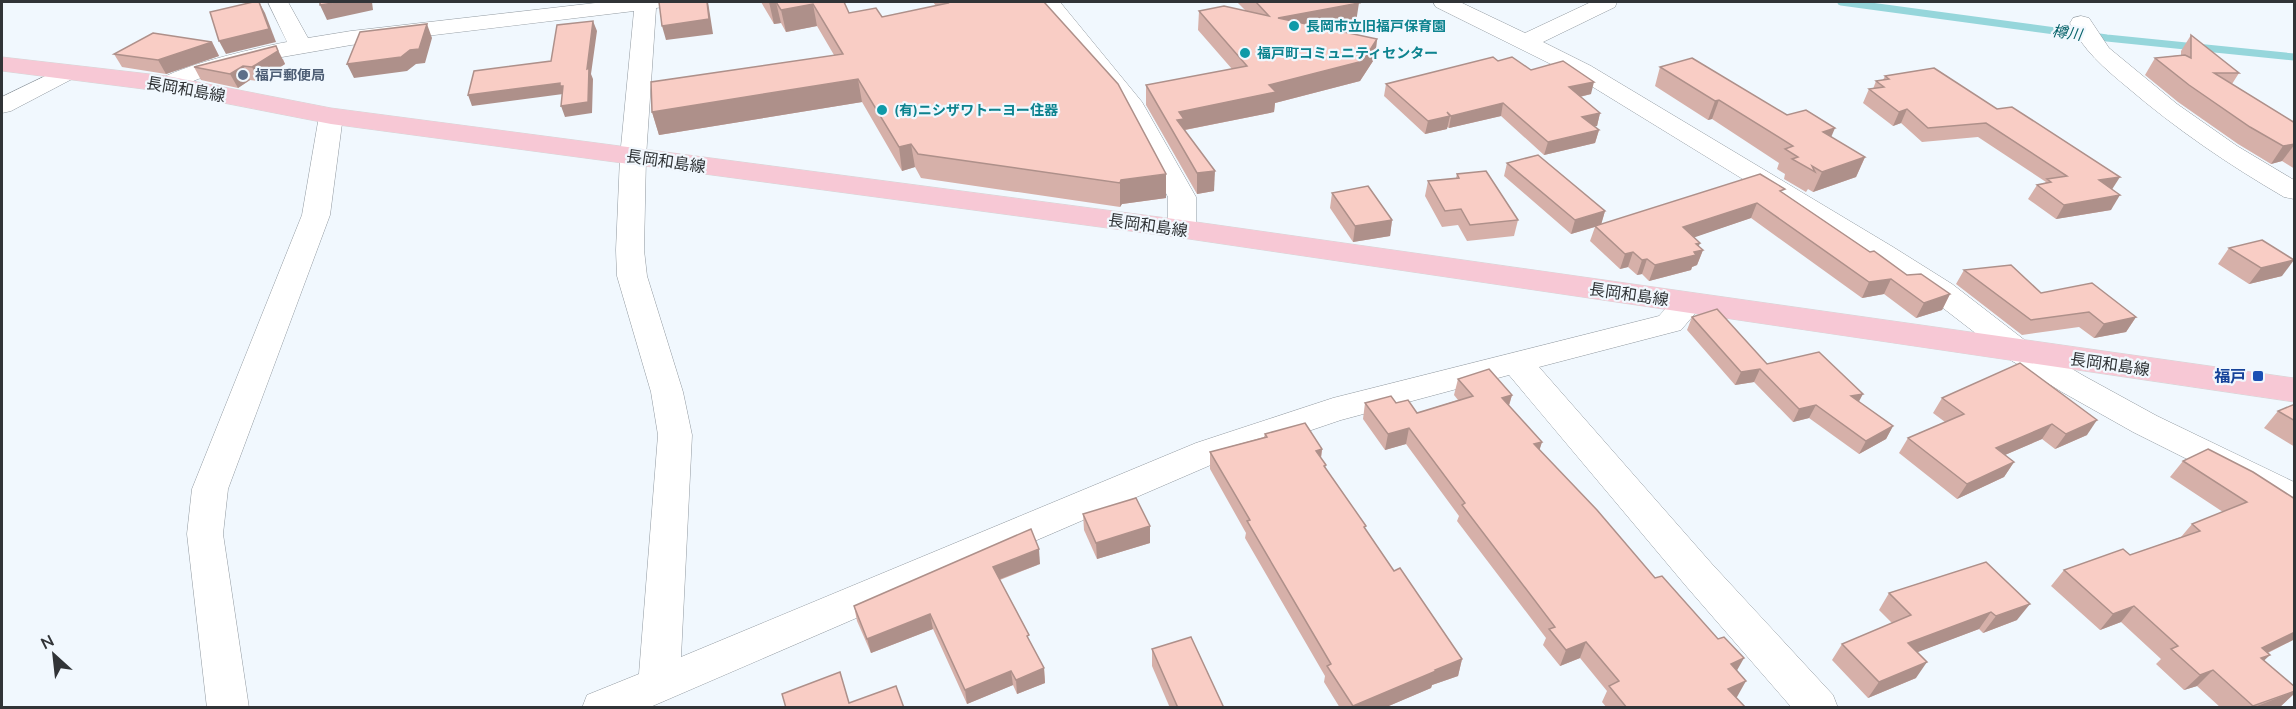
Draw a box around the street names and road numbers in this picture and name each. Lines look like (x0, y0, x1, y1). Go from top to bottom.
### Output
street label: 長岡和島線 (145, 72, 227, 106)
street label: 長岡和島線 (625, 146, 707, 176)
street label: 長岡和島線 (1107, 210, 1189, 240)
street label: 長岡和島線 (1588, 279, 1670, 309)
street label: 長岡和島線 (2069, 349, 2151, 379)

